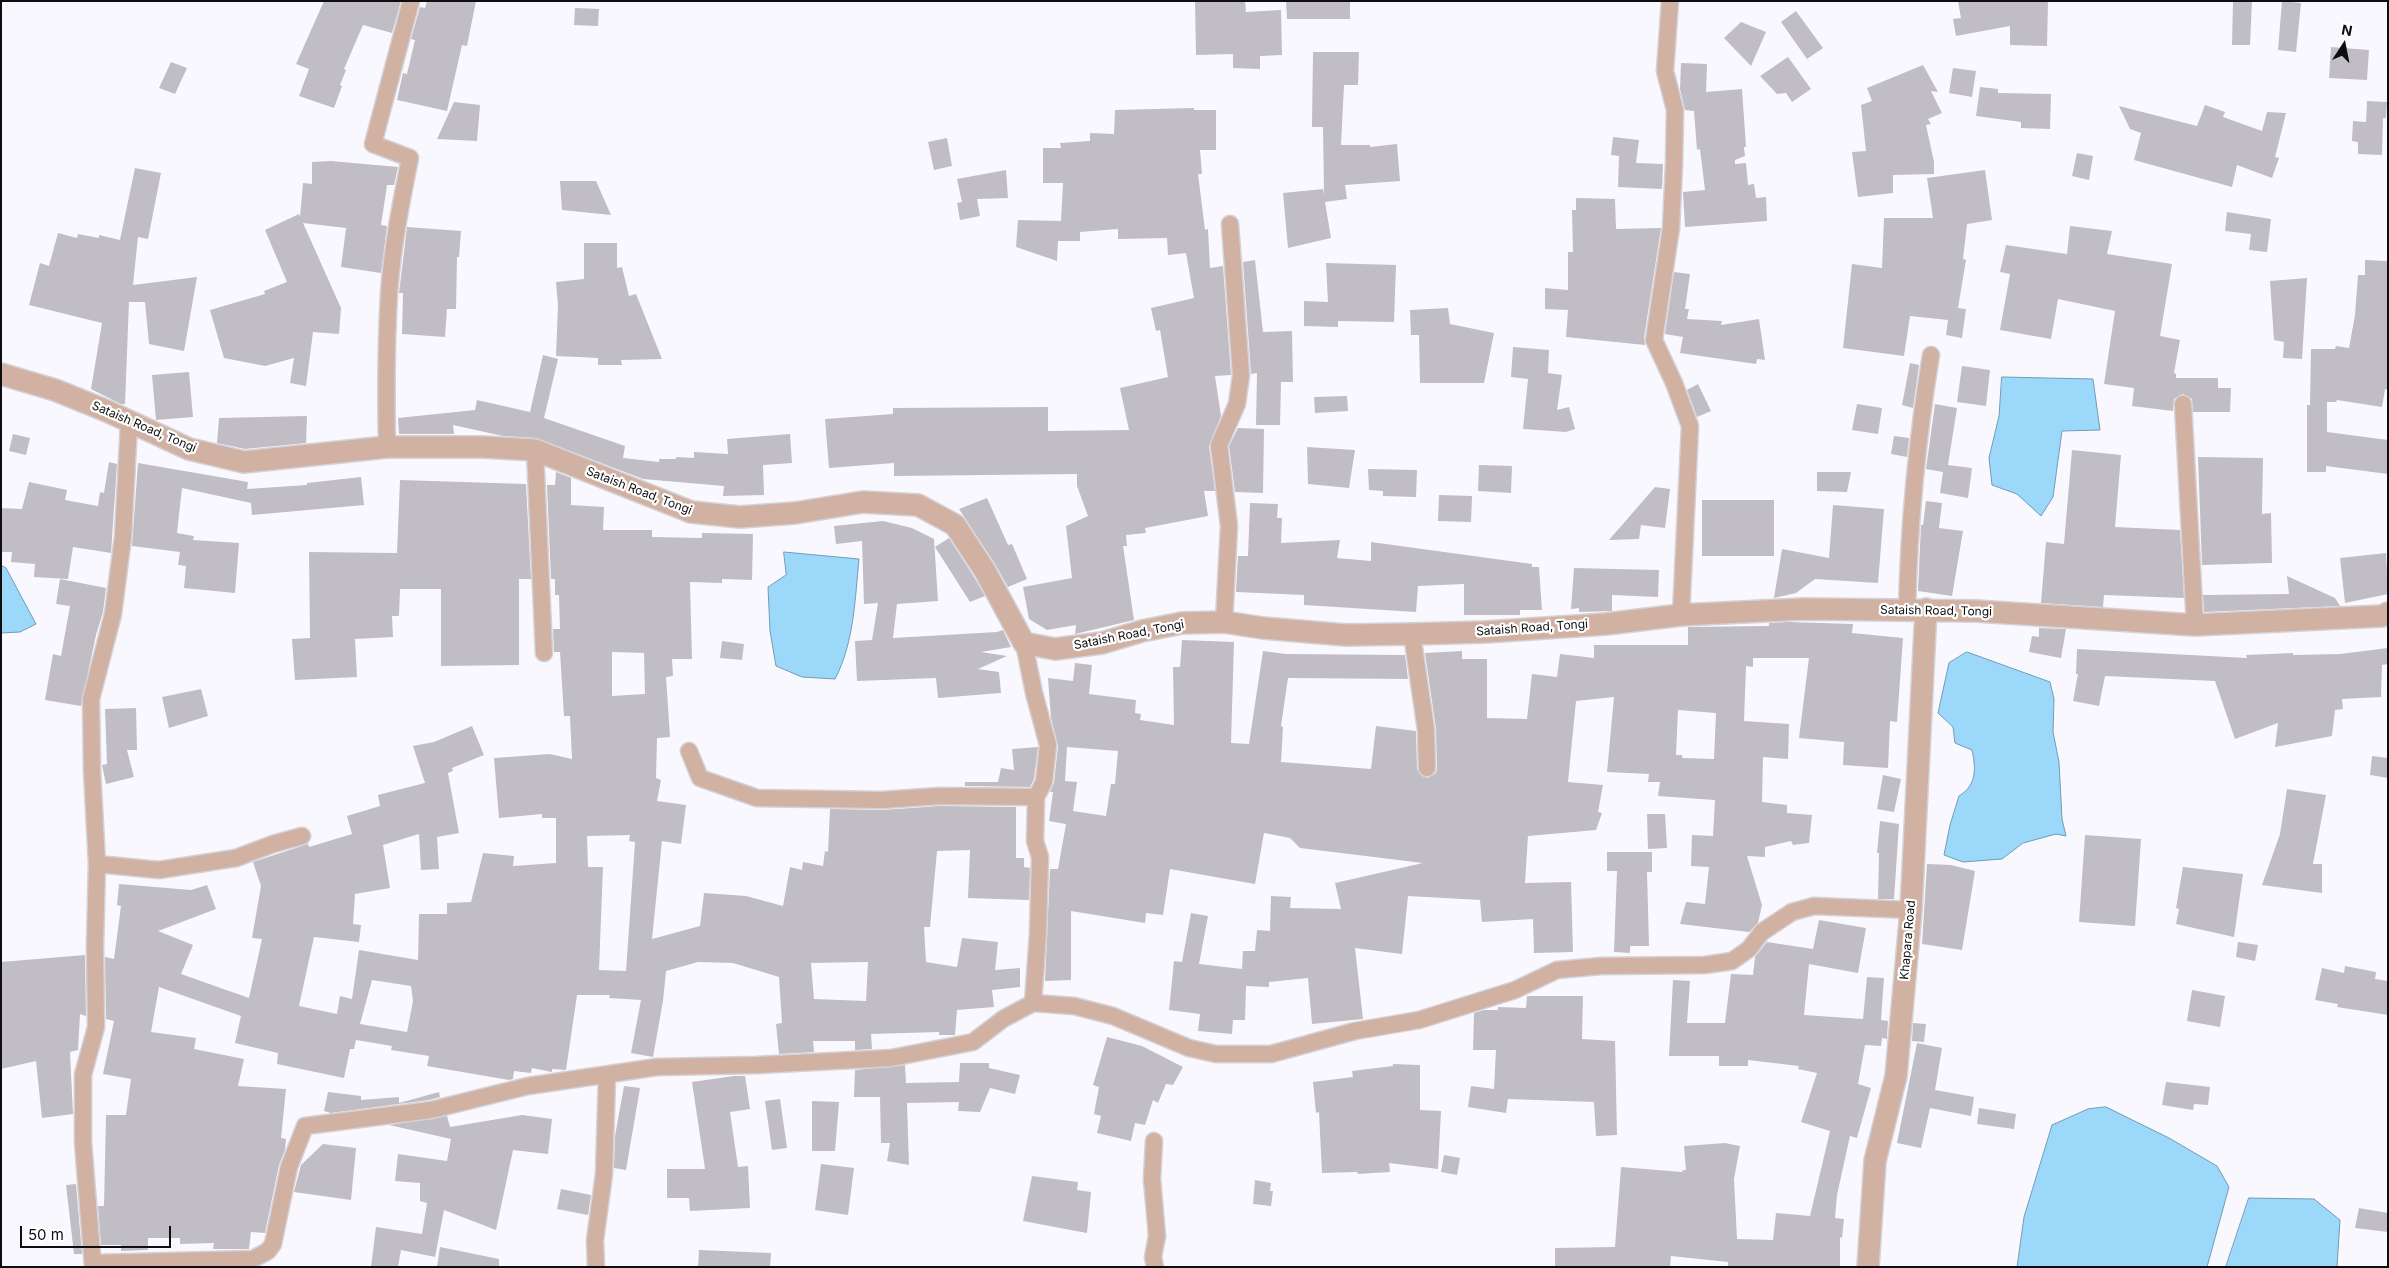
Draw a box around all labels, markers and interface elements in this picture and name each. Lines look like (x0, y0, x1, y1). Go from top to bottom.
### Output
north arrow (2319, 20, 2369, 70)
text: N (2340, 20, 2354, 39)
street label: Sataish Road, Tongi (90, 398, 198, 456)
street label: Sataish Road, Tongi (584, 464, 694, 518)
street label: Sataish Road, Tongi (1880, 603, 1992, 619)
street label: Sataish Road, Tongi (1073, 617, 1185, 653)
street label: Sataish Road, Tongi (1476, 617, 1588, 639)
street label: Khapara Road (1897, 900, 1919, 980)
scale bar (22, 1216, 174, 1248)
text: 50 m (28, 1225, 64, 1244)

